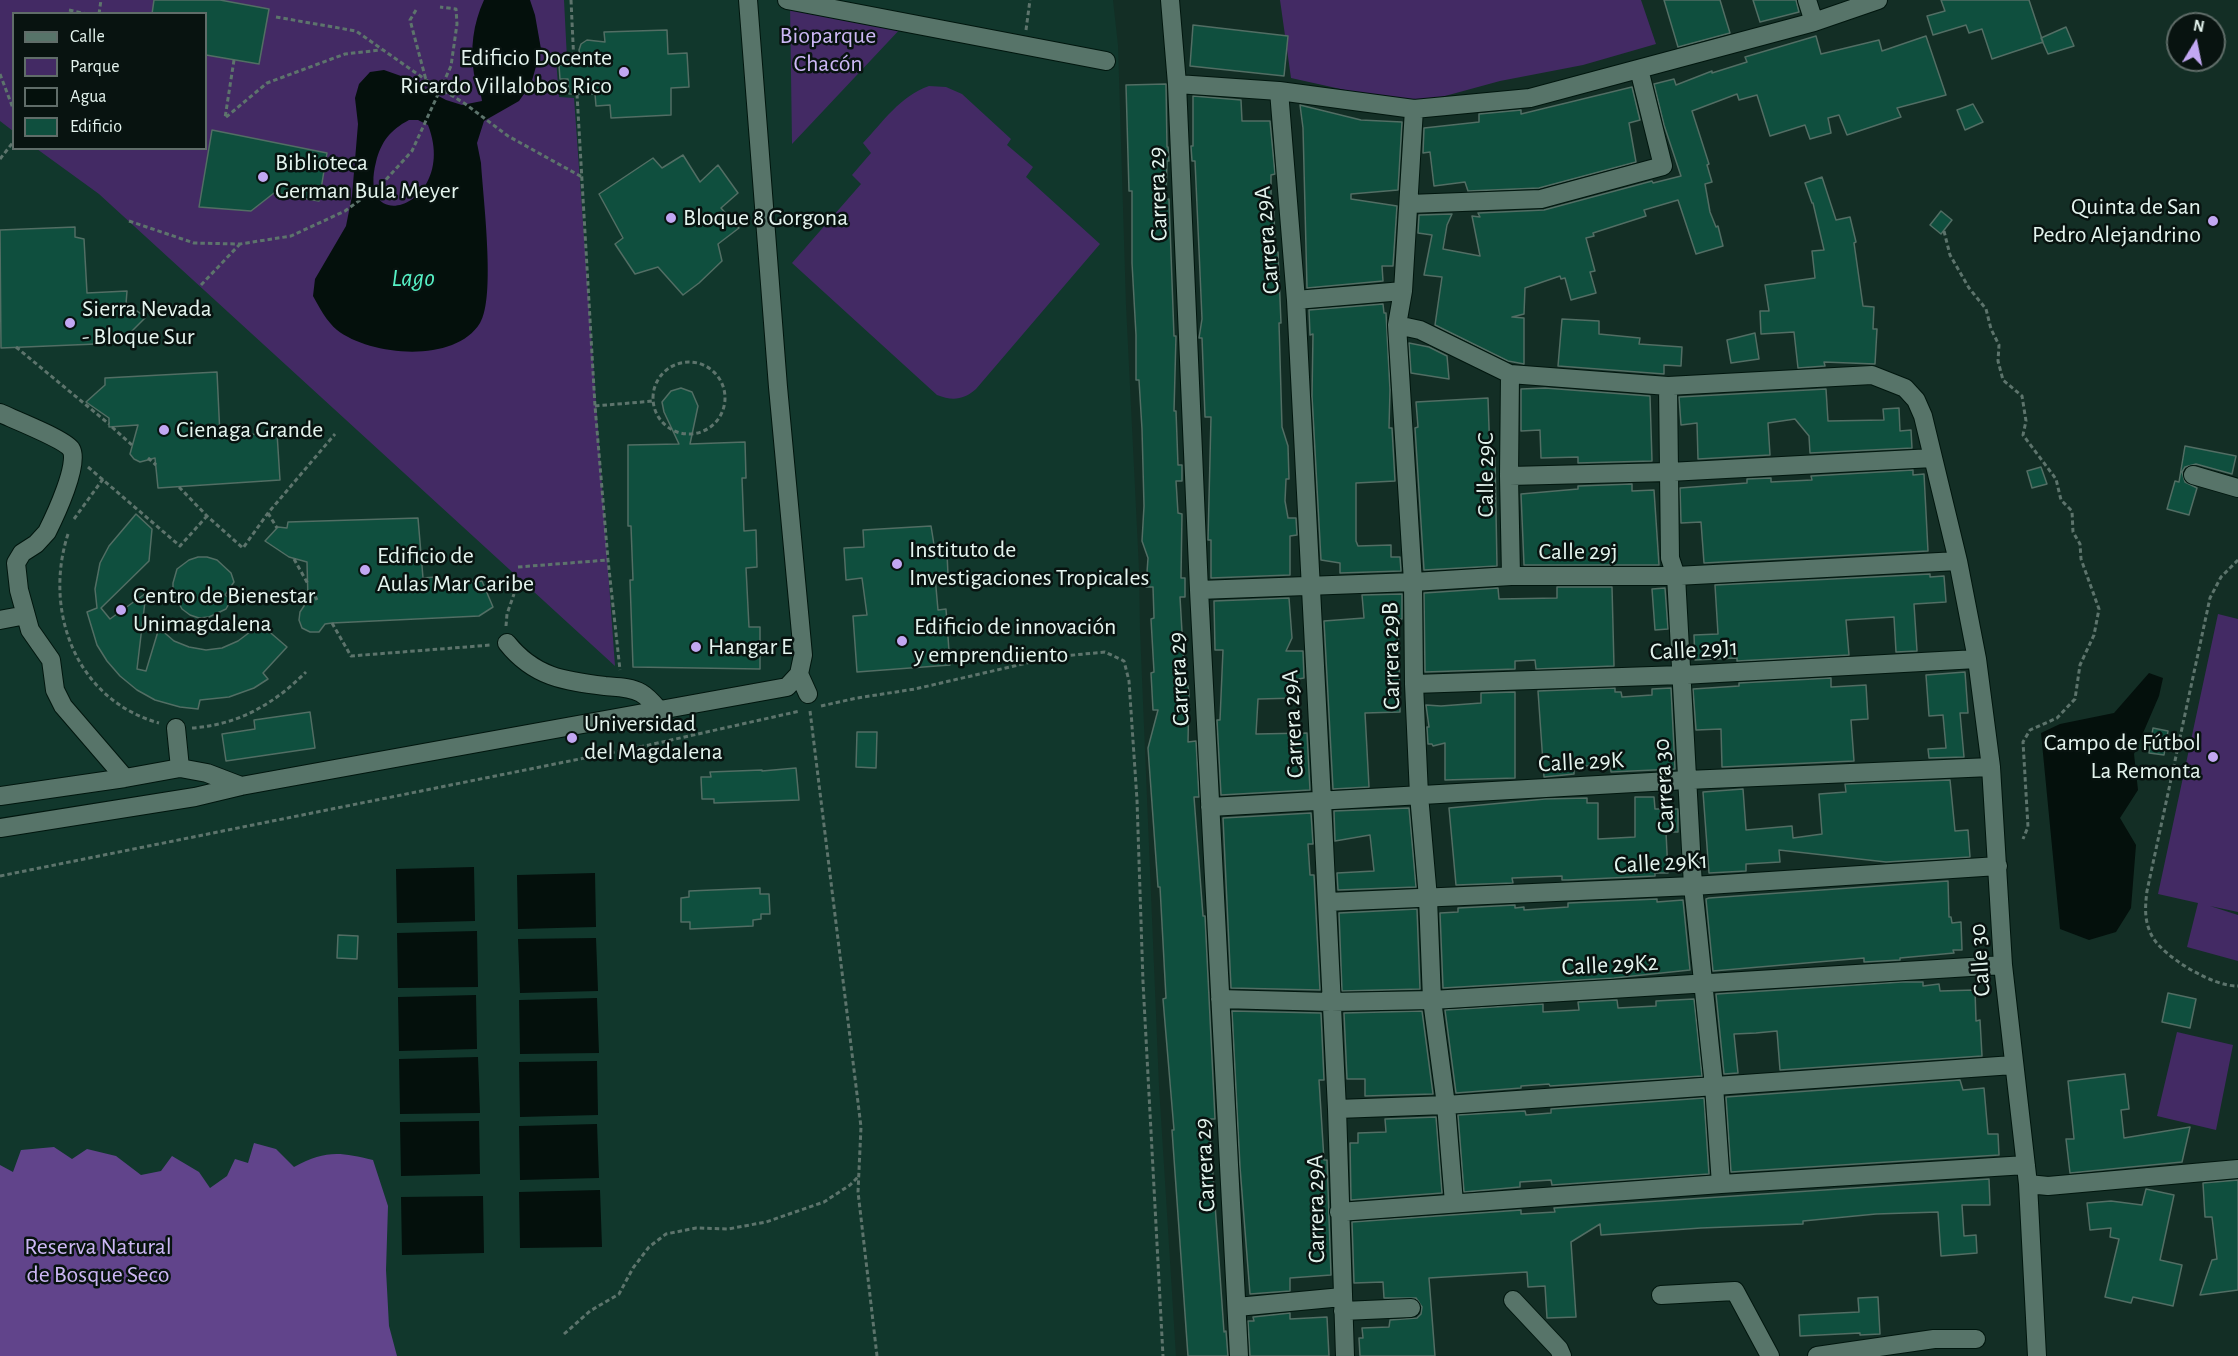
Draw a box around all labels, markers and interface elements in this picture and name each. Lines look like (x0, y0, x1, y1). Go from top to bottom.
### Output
legend (12, 12, 207, 150)
north arrow (2166, 12, 2226, 72)
text: N (2192, 17, 2206, 35)
park label: Bioparque Chacón (780, 22, 876, 78)
text: Calle (70, 28, 105, 46)
place label: Edificio Docente Ricardo Villalobos Rico (400, 44, 612, 100)
text: Parque (70, 58, 119, 76)
marker: Edificio Docente Ricardo Villalobos Rico (617, 65, 631, 79)
text: Agua (70, 88, 107, 106)
text: Edificio (70, 118, 122, 136)
street label: Carrera 29 (1142, 146, 1174, 242)
place label: Biblioteca German Bula Meyer (275, 149, 458, 205)
marker: Biblioteca German Bula Meyer (256, 170, 270, 184)
street label: Carrera 29A (1248, 185, 1286, 295)
place label: Quinta de San Pedro Alejandrino (2032, 193, 2201, 249)
place label: Bloque 8 Gorgona (683, 204, 848, 232)
marker: Bloque 8 Gorgona (664, 211, 678, 225)
marker: Quinta de San Pedro Alejandrino (2206, 214, 2220, 228)
water label: Lago (391, 262, 435, 294)
place label: Sierra Nevada - Bloque Sur (82, 295, 212, 351)
marker: Sierra Nevada - Bloque Sur (63, 316, 77, 330)
place label: Cienaga Grande (176, 416, 323, 444)
marker: Cienaga Grande (157, 423, 171, 437)
street label: Calle 29C (1472, 432, 1500, 518)
place label: Instituto de Investigaciones Tropicales (909, 536, 1149, 592)
street label: Calle 29j (1538, 538, 1618, 566)
place label: Edificio de Aulas Mar Caribe (377, 542, 534, 598)
marker: Instituto de Investigaciones Tropicales (890, 557, 904, 571)
marker: Edificio de Aulas Mar Caribe (358, 563, 372, 577)
place label: Centro de Bienestar Unimagdalena (133, 582, 315, 638)
street label: Carrera 29B (1376, 602, 1406, 710)
marker: Centro de Bienestar Unimagdalena (114, 603, 128, 617)
place label: Edificio de innovación y emprendiiento (914, 613, 1116, 669)
street label: Carrera 29 (1162, 631, 1196, 727)
place label: Hangar E (708, 633, 793, 661)
street label: Calle 29J1 (1649, 633, 1739, 667)
marker: Edificio de innovación y emprendiiento (895, 634, 909, 648)
marker: Hangar E (689, 640, 703, 654)
street label: Carrera 29A (1276, 669, 1310, 779)
place label: Universidad del Magdalena (584, 710, 723, 766)
place label: Campo de Fútbol La Remonta (2044, 729, 2201, 785)
marker: Universidad del Magdalena (565, 731, 579, 745)
street label: Carrera 30 (1647, 738, 1681, 834)
street label: Calle 29K (1537, 745, 1625, 779)
marker: Campo de Fútbol La Remonta (2206, 750, 2220, 764)
street label: Calle 29K1 (1613, 846, 1709, 880)
street label: Calle 30 (1963, 923, 1997, 997)
street label: Calle 29K2 (1561, 948, 1659, 982)
street label: Carrera 29 (1188, 1117, 1222, 1213)
street label: Carrera 29A (1301, 1155, 1331, 1263)
park label: Reserva Natural de Bosque Seco (24, 1233, 172, 1289)

